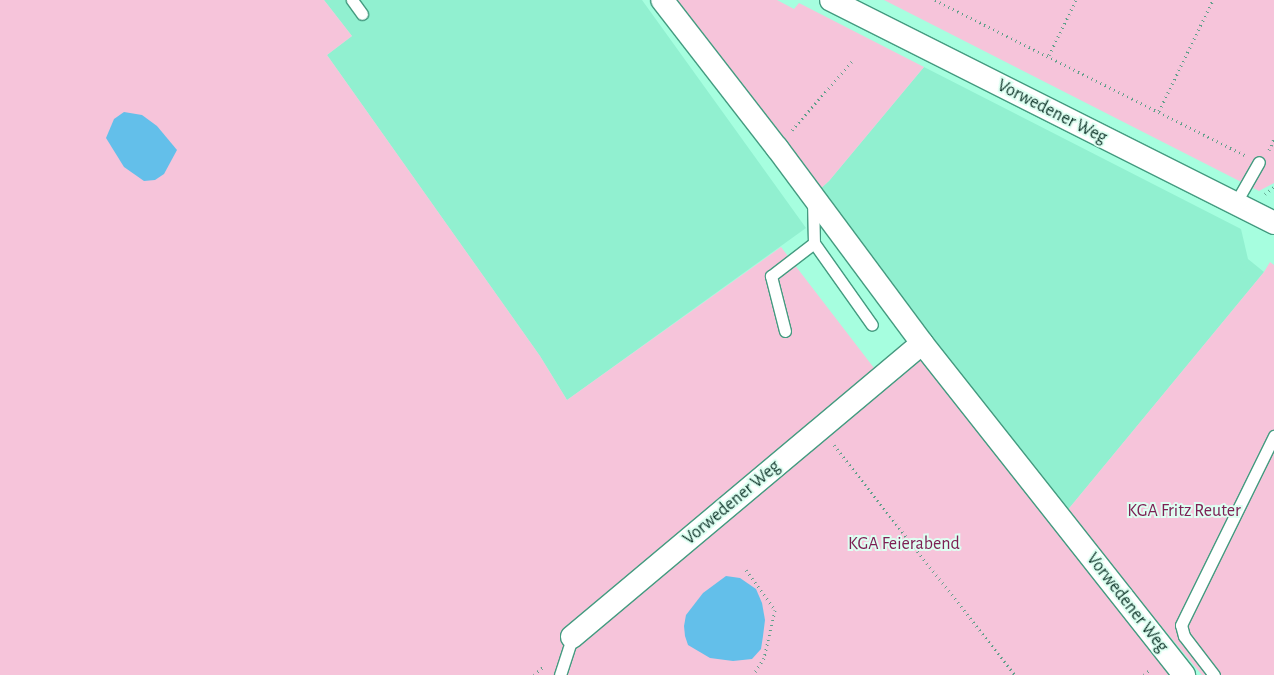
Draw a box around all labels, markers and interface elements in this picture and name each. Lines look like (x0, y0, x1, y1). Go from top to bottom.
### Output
street label: Vorwedener Weg (993, 75, 1111, 149)
street label: Vorwedener Weg (679, 456, 785, 550)
park label: KGA Fritz Reuter (1127, 500, 1241, 522)
park label: KGA Feierabend (848, 533, 960, 555)
street label: Vorwedener Weg (1081, 549, 1173, 657)

